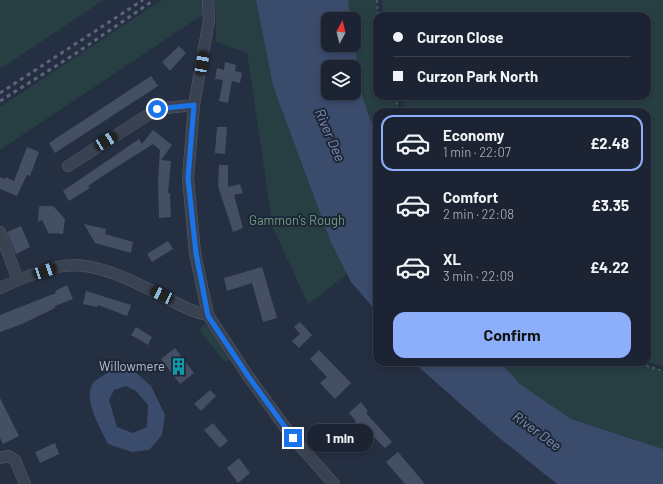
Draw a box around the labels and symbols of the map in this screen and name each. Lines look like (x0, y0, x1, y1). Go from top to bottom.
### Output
north arrow (321, 12, 361, 52)
car (194, 50, 210, 76)
route start (148, 100, 166, 118)
water label: River Dee (312, 106, 349, 164)
car (93, 130, 119, 152)
park label: Gammon's Rough (249, 212, 345, 228)
car (32, 261, 58, 281)
car (149, 284, 175, 306)
building icon: Willowmere (168, 356, 188, 376)
place label: Willowmere (99, 358, 165, 374)
water label: River Dee (510, 407, 565, 454)
callout: 1 min (307, 424, 373, 452)
route end (284, 429, 302, 447)

